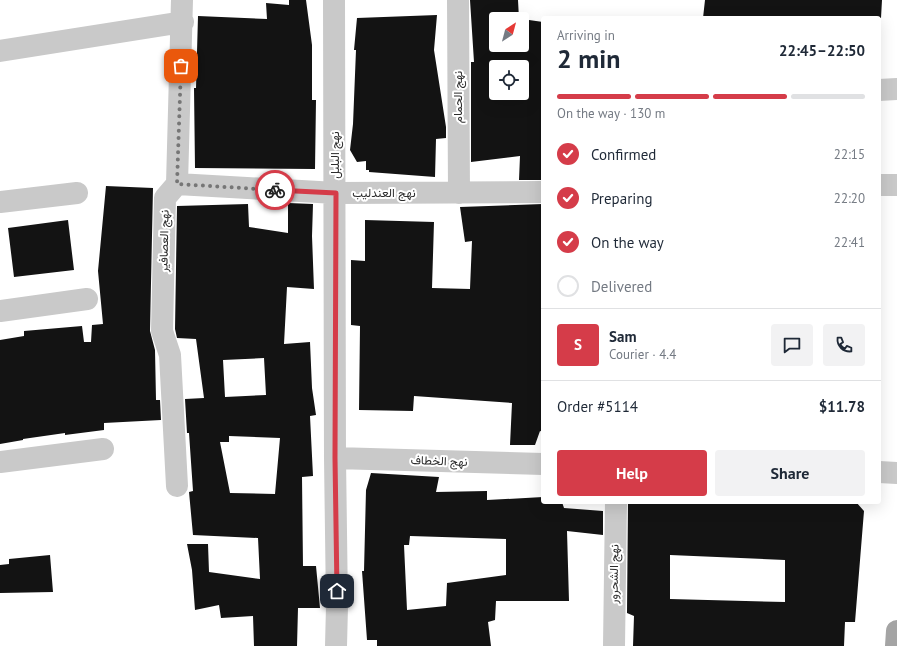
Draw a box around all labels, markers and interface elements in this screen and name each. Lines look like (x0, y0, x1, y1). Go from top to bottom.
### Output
north arrow (489, 12, 529, 52)
map controls (489, 12, 529, 100)
text: Arriving in (557, 27, 615, 44)
text: 22:45–22:50 (779, 41, 865, 60)
text: 2 min (557, 42, 620, 75)
pin (164, 49, 198, 83)
icon: bag (170, 55, 192, 77)
button: locate (489, 60, 529, 100)
street label: نهج الحمام (450, 71, 467, 123)
text: On the way · 130 m (557, 105, 665, 122)
street label: نهج البلبل (327, 131, 344, 179)
icon: check (557, 143, 579, 165)
text: Confirmed (591, 145, 656, 164)
text: 22:15 (834, 146, 865, 163)
courier (255, 170, 295, 210)
icon: bike (264, 179, 286, 201)
street label: نهج العندليب (352, 185, 416, 202)
icon: check (557, 187, 579, 209)
text: Preparing (591, 189, 653, 208)
text: 22:20 (834, 190, 865, 207)
street label: نهج العصافير (155, 210, 174, 273)
icon: check (557, 231, 579, 253)
text: On the way (591, 233, 664, 252)
text: 22:41 (834, 234, 865, 251)
text: Delivered (591, 277, 652, 296)
button: chat (771, 324, 813, 366)
button: phone (823, 324, 865, 366)
text: Sam (609, 327, 636, 346)
text: S (574, 335, 582, 354)
text: Courier · 4.4 (609, 346, 676, 363)
text: Order #5114 (557, 397, 638, 416)
text: $11.78 (819, 397, 865, 416)
button: Help (557, 450, 707, 496)
button: Share (715, 450, 865, 496)
street label: نهج الخطاف (410, 452, 468, 471)
street label: نهج الشحرور (605, 544, 624, 605)
pin (320, 574, 354, 608)
icon: home (326, 580, 348, 602)

